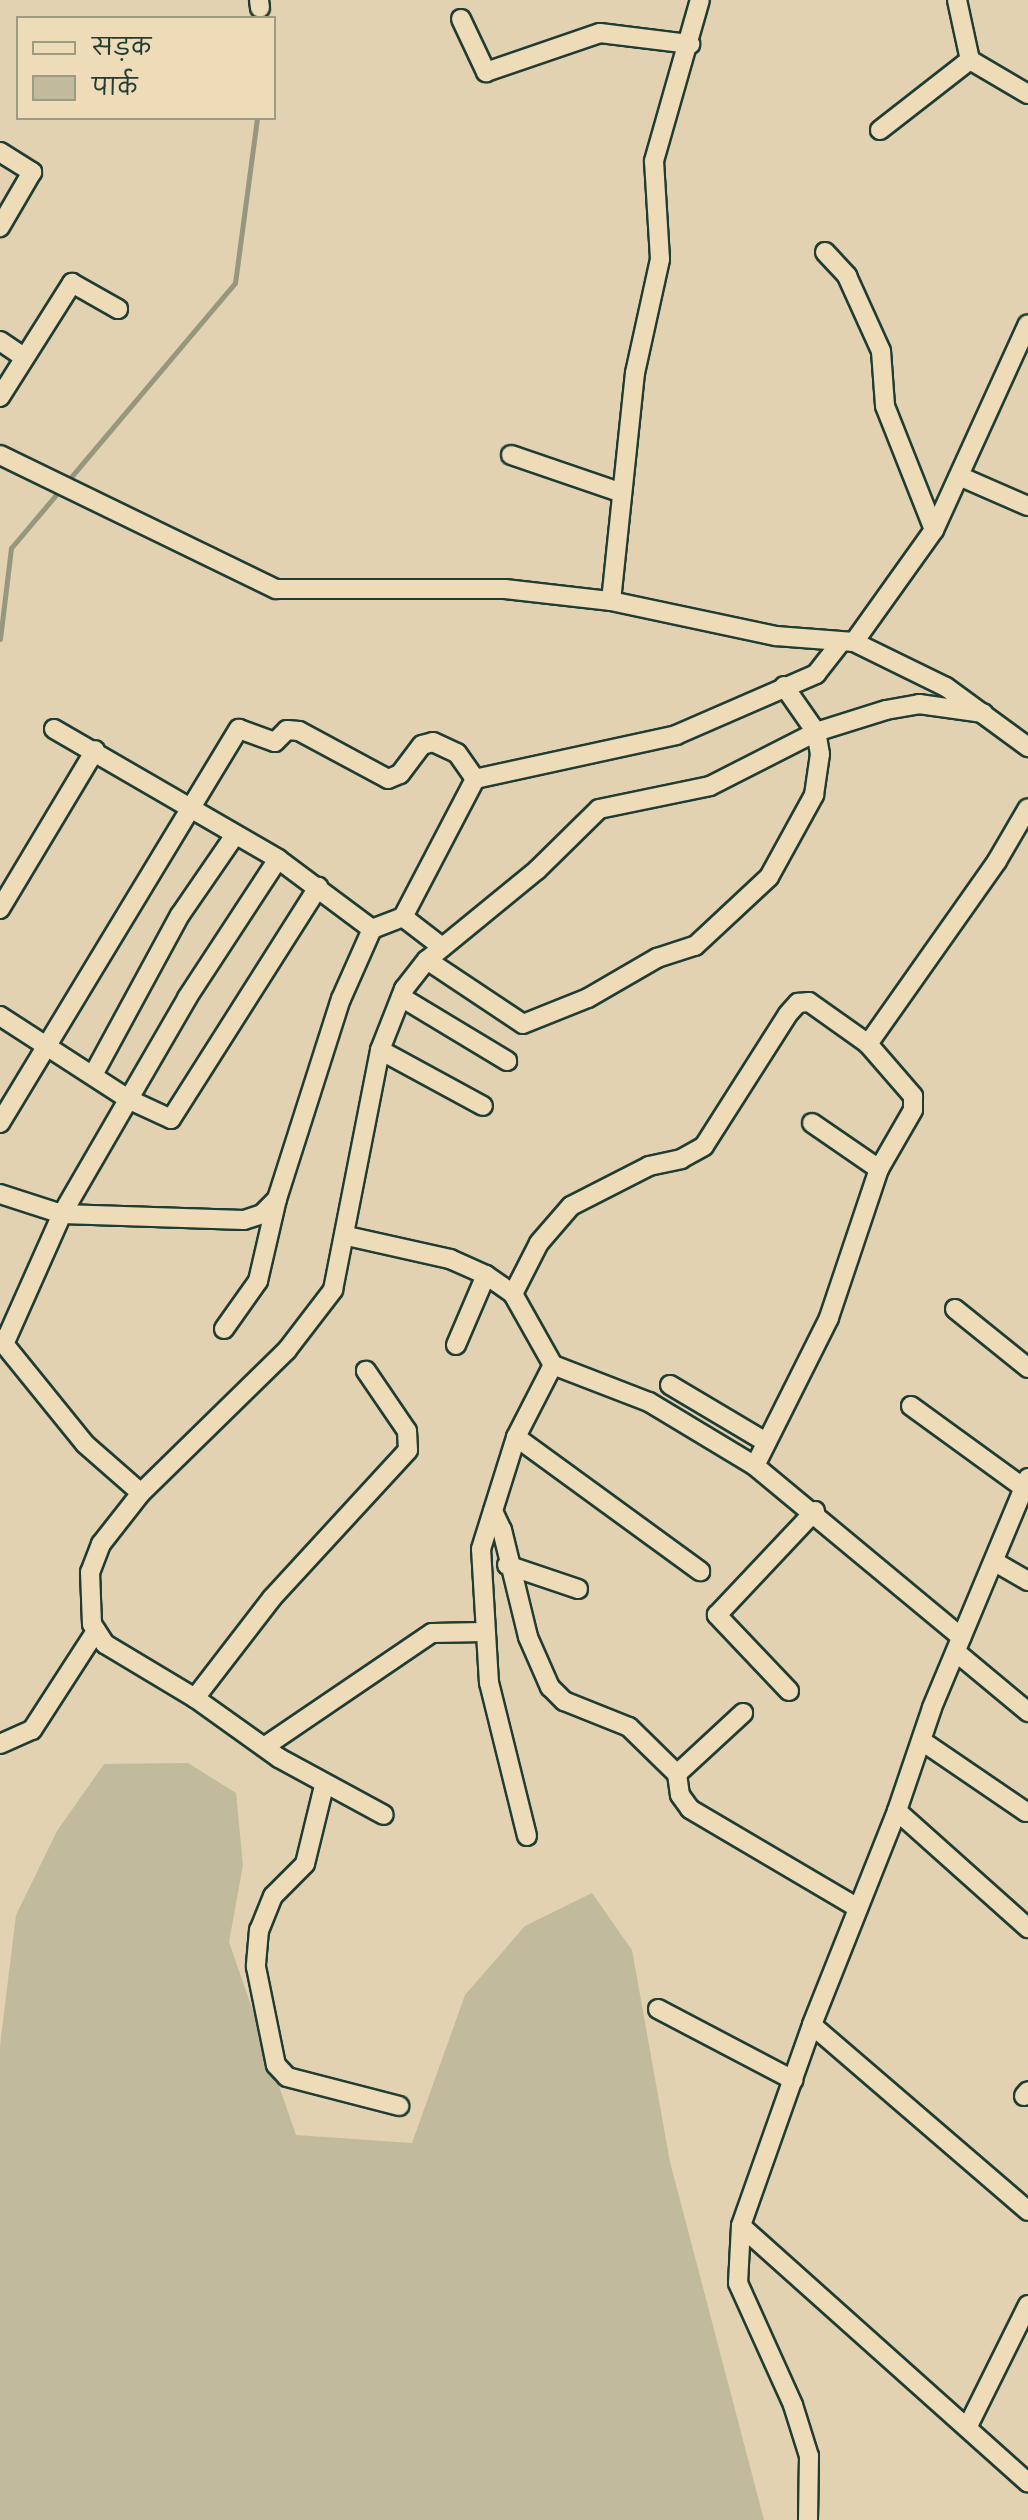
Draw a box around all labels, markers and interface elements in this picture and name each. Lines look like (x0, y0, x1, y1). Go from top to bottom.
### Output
legend (16, 16, 276, 120)
text: सड़क (92, 31, 151, 63)
text: पार्क (92, 71, 137, 103)

